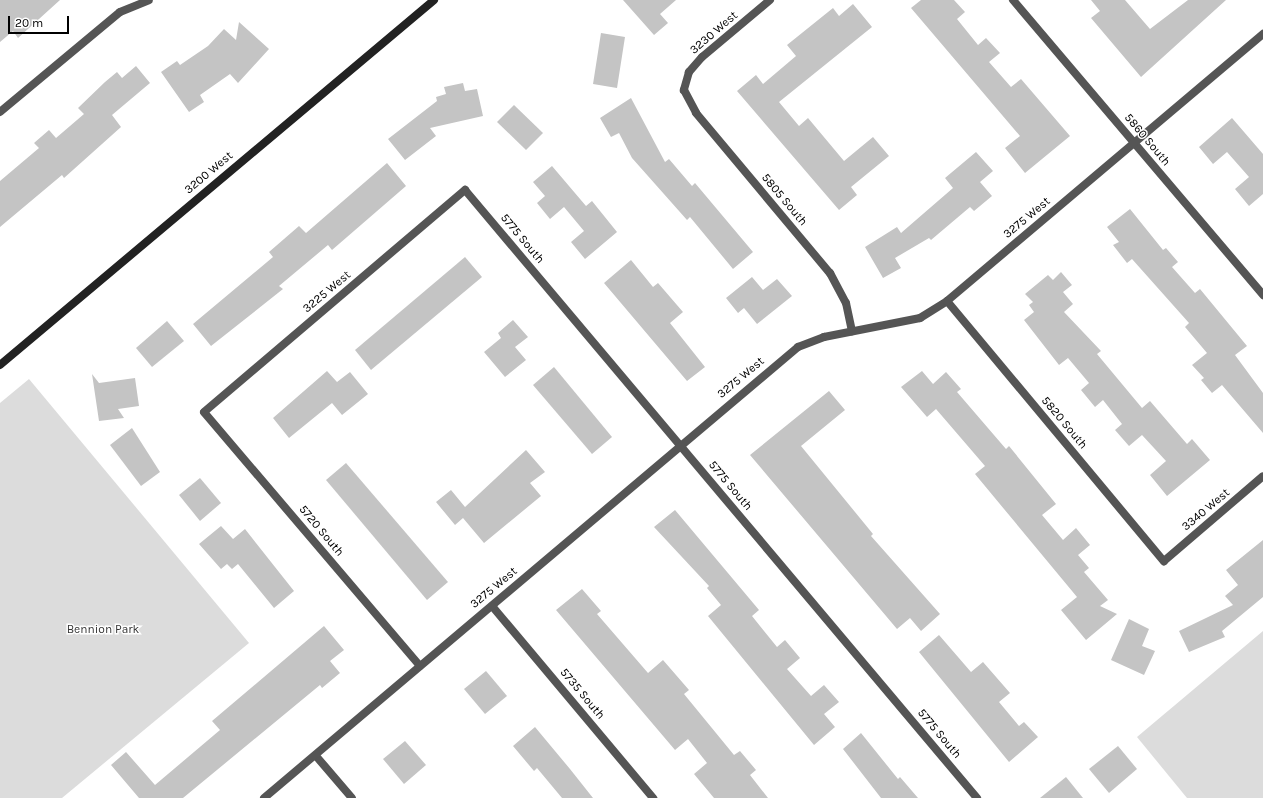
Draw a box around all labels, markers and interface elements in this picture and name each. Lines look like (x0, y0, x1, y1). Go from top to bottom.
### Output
scale bar (10, 8, 71, 34)
street label: 3230 West (687, 8, 741, 58)
text: 20 m (15, 16, 43, 30)
street label: 5860 South (1121, 111, 1173, 169)
street label: 3200 West (182, 149, 236, 197)
street label: 5805 South (758, 171, 810, 229)
street label: 3275 West (1001, 194, 1053, 242)
street label: 5775 South (497, 211, 547, 267)
street label: 3225 West (300, 268, 354, 316)
street label: 3275 West (715, 354, 767, 402)
street label: 5820 South (1038, 394, 1090, 452)
street label: 5775 South (705, 458, 755, 514)
street label: 3340 West (1179, 486, 1233, 534)
street label: 5720 South (296, 503, 346, 559)
street label: 3275 West (468, 564, 520, 612)
park label: Bennion Park (67, 623, 139, 637)
street label: 5735 South (557, 666, 607, 722)
street label: 5775 South (914, 706, 964, 762)

